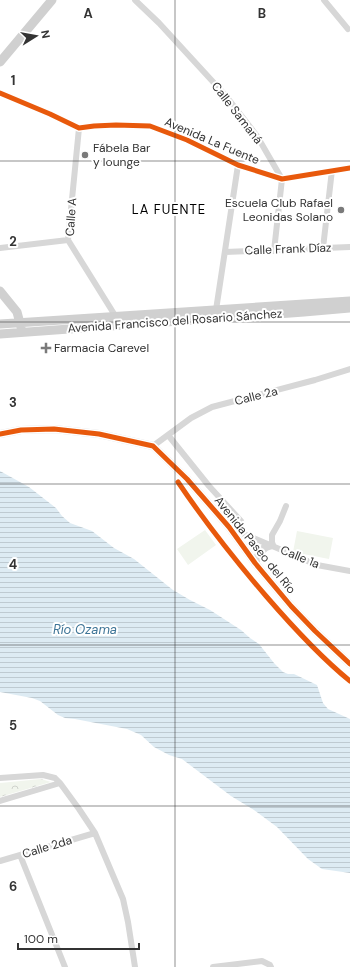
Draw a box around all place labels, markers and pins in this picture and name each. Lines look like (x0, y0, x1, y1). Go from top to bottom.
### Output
place label: Fábela Bar y lounge (93, 140, 151, 170)
marker: Fábela Bar y lounge (80, 150, 90, 160)
place label: Escuela Club Rafael Leonidas Solano (225, 195, 333, 225)
marker: Escuela Club Rafael Leonidas Solano (336, 205, 346, 215)
place label: Farmacia Carevel (54, 340, 149, 356)
marker: Farmacia Carevel (41, 343, 51, 353)

